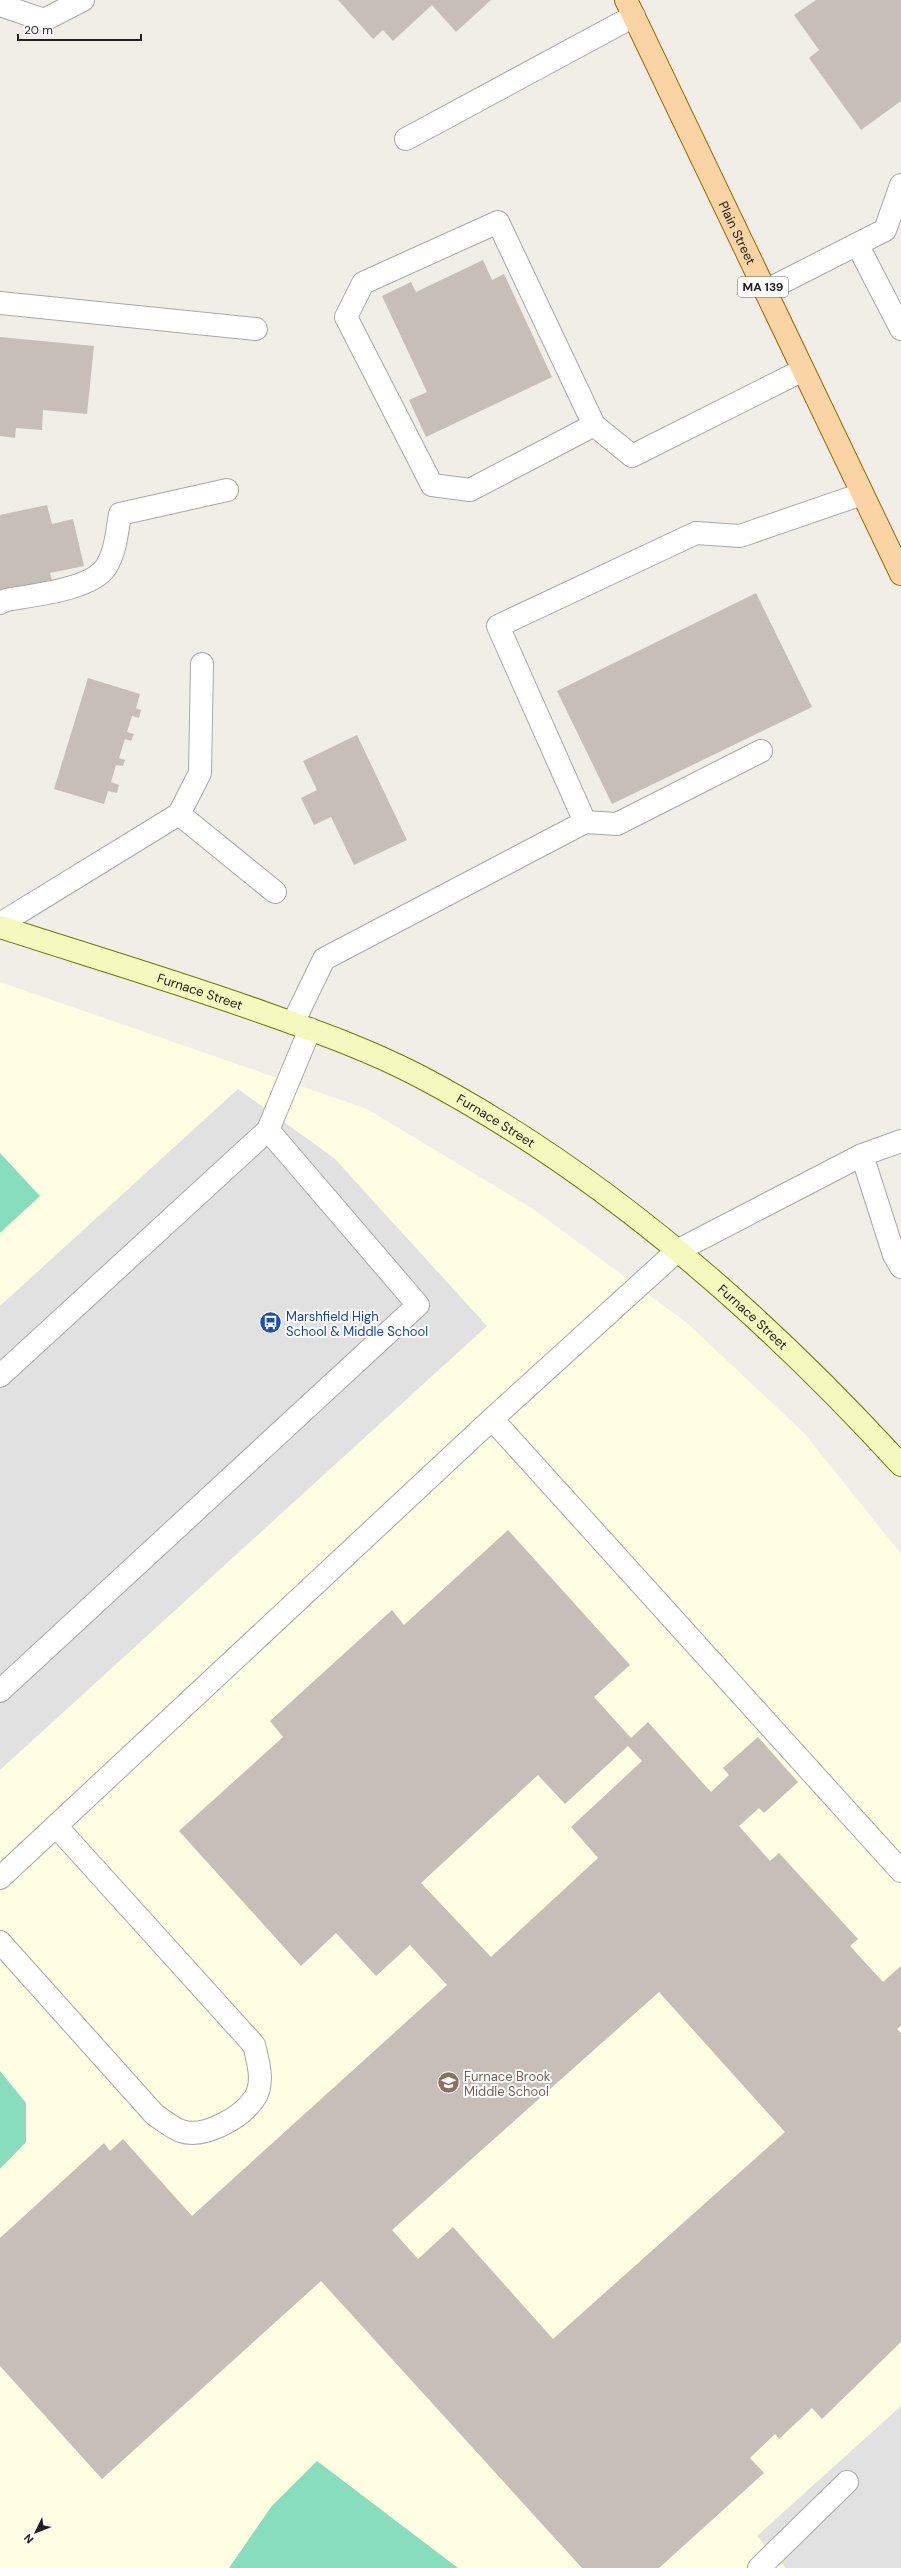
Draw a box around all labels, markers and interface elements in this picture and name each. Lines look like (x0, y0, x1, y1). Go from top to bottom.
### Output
scale bar (18, 16, 141, 42)
text: 20 m (24, 22, 53, 38)
street label: Plain Street (715, 198, 760, 267)
road number: MA 139 (738, 277, 788, 297)
street label: Furnace Street (155, 969, 245, 1013)
street label: Furnace Street (454, 1090, 538, 1151)
street label: Furnace Street (715, 1280, 792, 1353)
place label: Marshfield High School & Middle School (286, 1308, 428, 1340)
bus stop icon: Marshfield High School & Middle School (258, 1310, 284, 1336)
place label: Furnace Brook Middle School (464, 2068, 551, 2100)
school or university icon: Furnace Brook Middle School (435, 2070, 461, 2096)
north arrow (16, 2512, 56, 2552)
text: N (21, 2531, 37, 2547)

